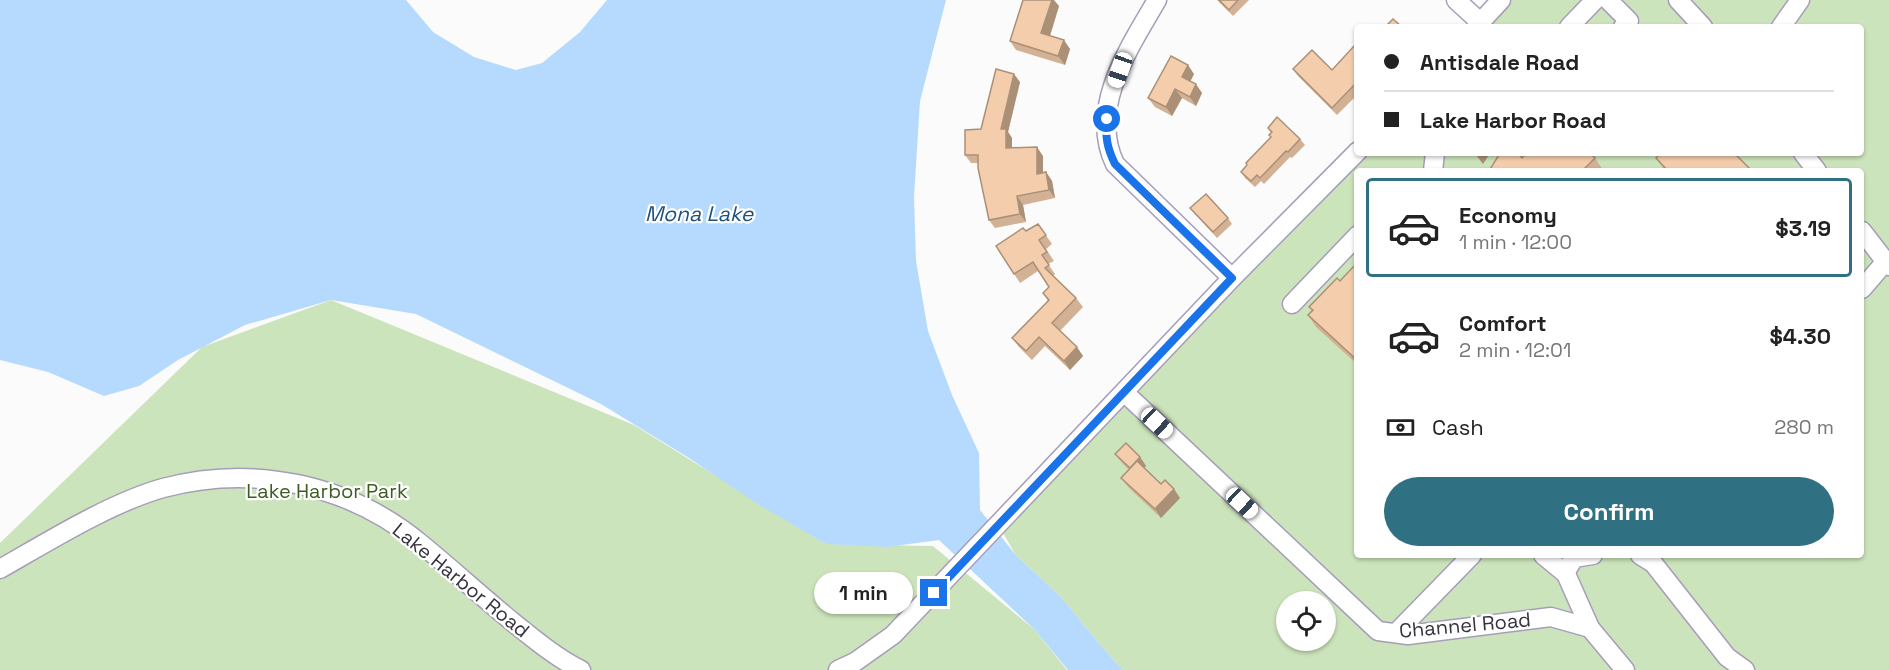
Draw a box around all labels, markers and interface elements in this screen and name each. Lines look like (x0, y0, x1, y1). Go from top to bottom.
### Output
text: Antisdale Road (1420, 48, 1579, 76)
car (1106, 50, 1134, 90)
route start (1093, 105, 1120, 132)
text: Lake Harbor Road (1420, 106, 1606, 134)
water label: Mona Lake (645, 200, 755, 227)
icon: car (1387, 201, 1441, 255)
text: Economy (1459, 201, 1557, 229)
text: $3.19 (1775, 214, 1831, 242)
text: 1 min · 12:00 (1459, 229, 1572, 255)
icon: car (1387, 309, 1441, 363)
text: Comfort (1459, 309, 1547, 337)
text: $4.30 (1769, 322, 1831, 350)
text: 2 min · 12:01 (1459, 337, 1571, 363)
car (1138, 404, 1176, 442)
icon: cash (1384, 411, 1417, 444)
text: Cash (1432, 413, 1484, 441)
text: 280 m (1774, 414, 1834, 440)
button: Confirm (1384, 477, 1834, 546)
park label: Lake Harbor Park (246, 478, 408, 504)
car (1223, 484, 1261, 522)
street label: Lake Harbor Road (387, 517, 535, 643)
callout: 1 min (814, 572, 913, 614)
route end (920, 579, 947, 606)
text: 1 min (839, 580, 888, 606)
map controls (1276, 591, 1336, 651)
button: locate (1276, 591, 1336, 651)
street label: Channel Road (1398, 606, 1532, 644)

